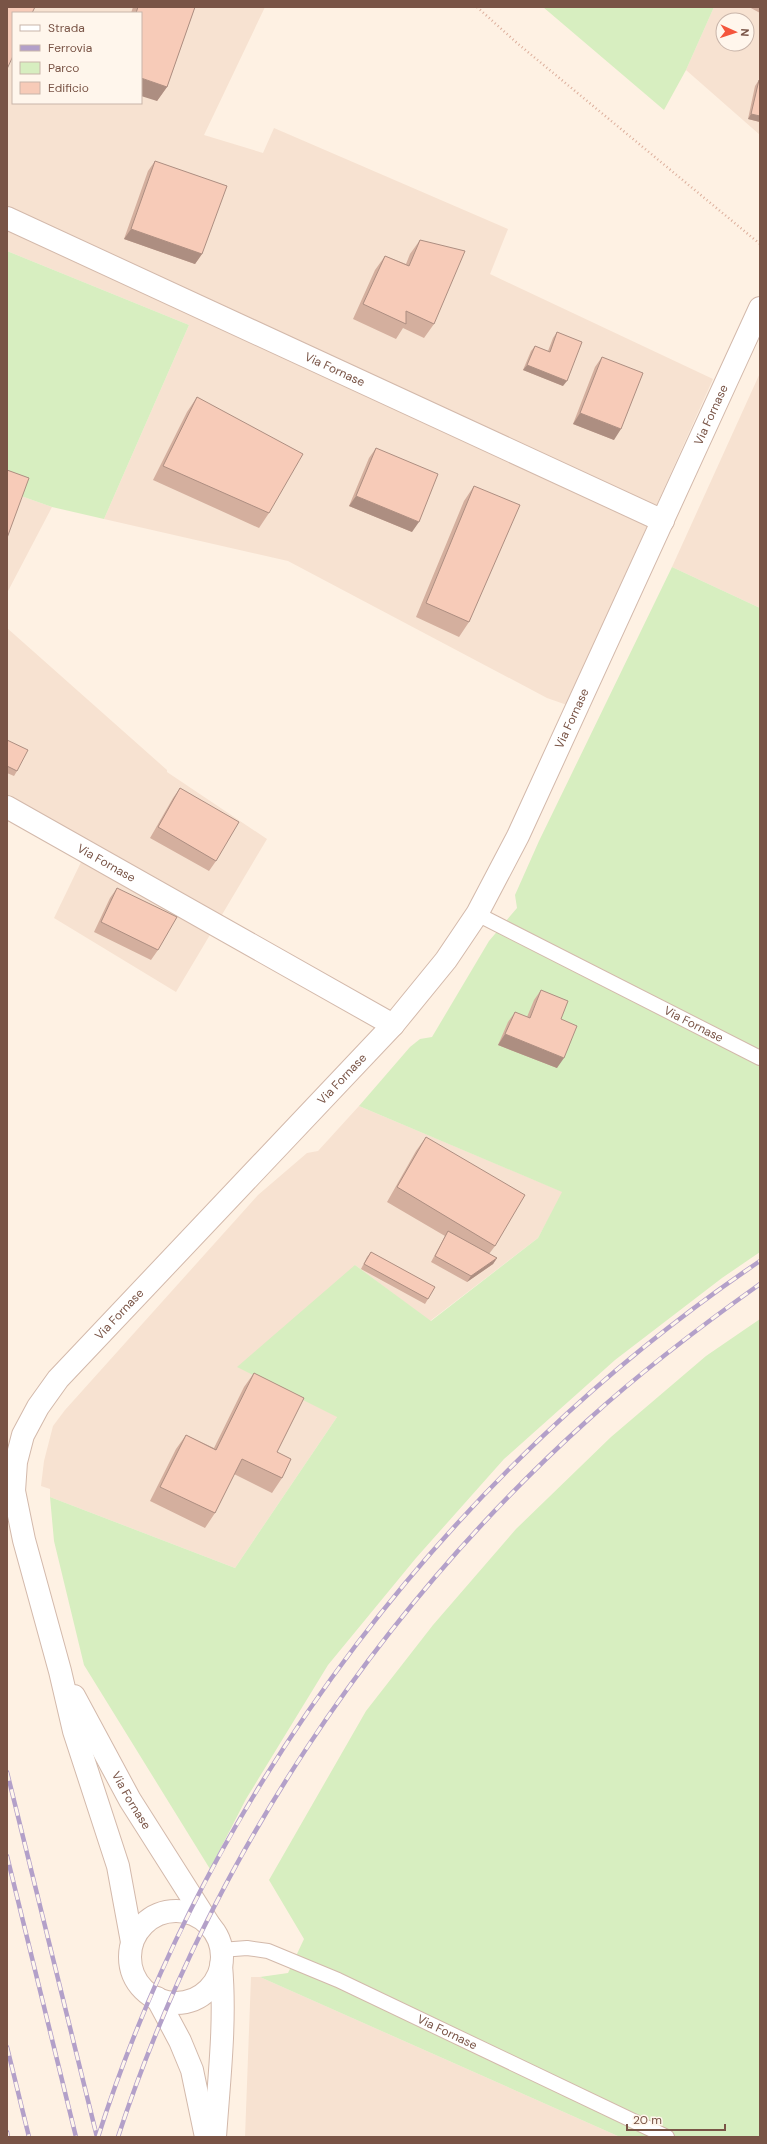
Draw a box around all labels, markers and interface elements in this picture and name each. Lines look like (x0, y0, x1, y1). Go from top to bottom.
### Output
legend (12, 12, 142, 104)
north arrow (715, 12, 755, 52)
text: Strada (48, 20, 85, 36)
text: N (738, 28, 752, 37)
text: Ferrovia (48, 40, 92, 56)
text: Parco (48, 60, 79, 76)
text: Edificio (48, 80, 89, 96)
street label: Via Fornase (302, 349, 368, 390)
street label: Via Fornase (690, 382, 732, 448)
street label: Via Fornase (551, 686, 593, 751)
street label: Via Fornase (74, 840, 139, 886)
street label: Via Fornase (661, 1002, 726, 1046)
street label: Via Fornase (314, 1050, 370, 1108)
street label: Via Fornase (91, 1285, 147, 1343)
street label: Via Fornase (108, 1769, 155, 1832)
street label: Via Fornase (415, 2011, 480, 2053)
scale bar (627, 2106, 725, 2132)
text: 20 m (633, 2112, 662, 2128)

